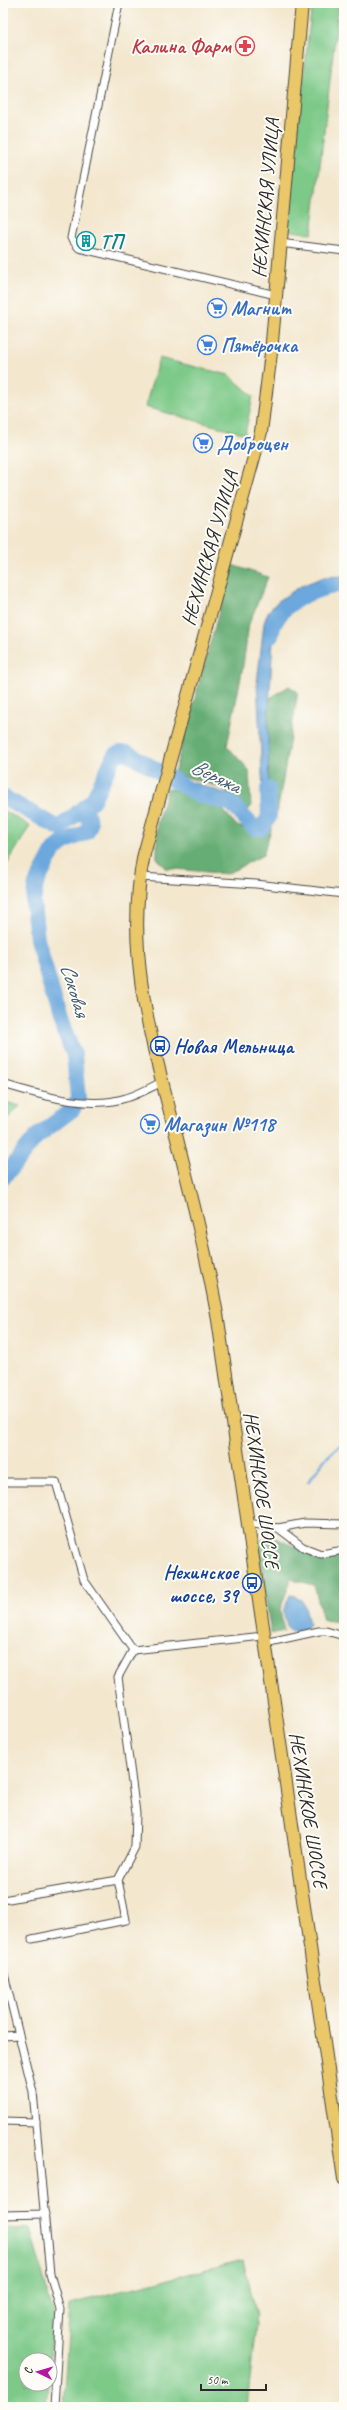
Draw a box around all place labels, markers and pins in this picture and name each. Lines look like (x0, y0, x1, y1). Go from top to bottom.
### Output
place label: Калина Фарм (131, 34, 232, 59)
pharmacy icon: Калина Фарм (234, 35, 256, 57)
place label: ТП (100, 229, 126, 254)
building icon: ТП (75, 230, 97, 252)
place label: Магнит (231, 296, 292, 321)
supermarket icon: Магнит (206, 297, 228, 319)
place label: Пятёрочка (221, 333, 299, 358)
supermarket icon: Пятёрочка (196, 334, 218, 356)
place label: Доброцен (217, 431, 289, 456)
supermarket icon: Доброцен (192, 432, 214, 454)
place label: Новая Мельница (174, 1034, 295, 1059)
bus stop icon: Новая Мельница (149, 1035, 171, 1057)
place label: Магазин №118 (164, 1112, 278, 1138)
supermarket icon: Магазин №118 (139, 1113, 161, 1135)
place label: Нехинское шоссе, 39 (164, 1560, 240, 1608)
bus stop icon: Нехинское шоссе, 39 (241, 1572, 263, 1594)

